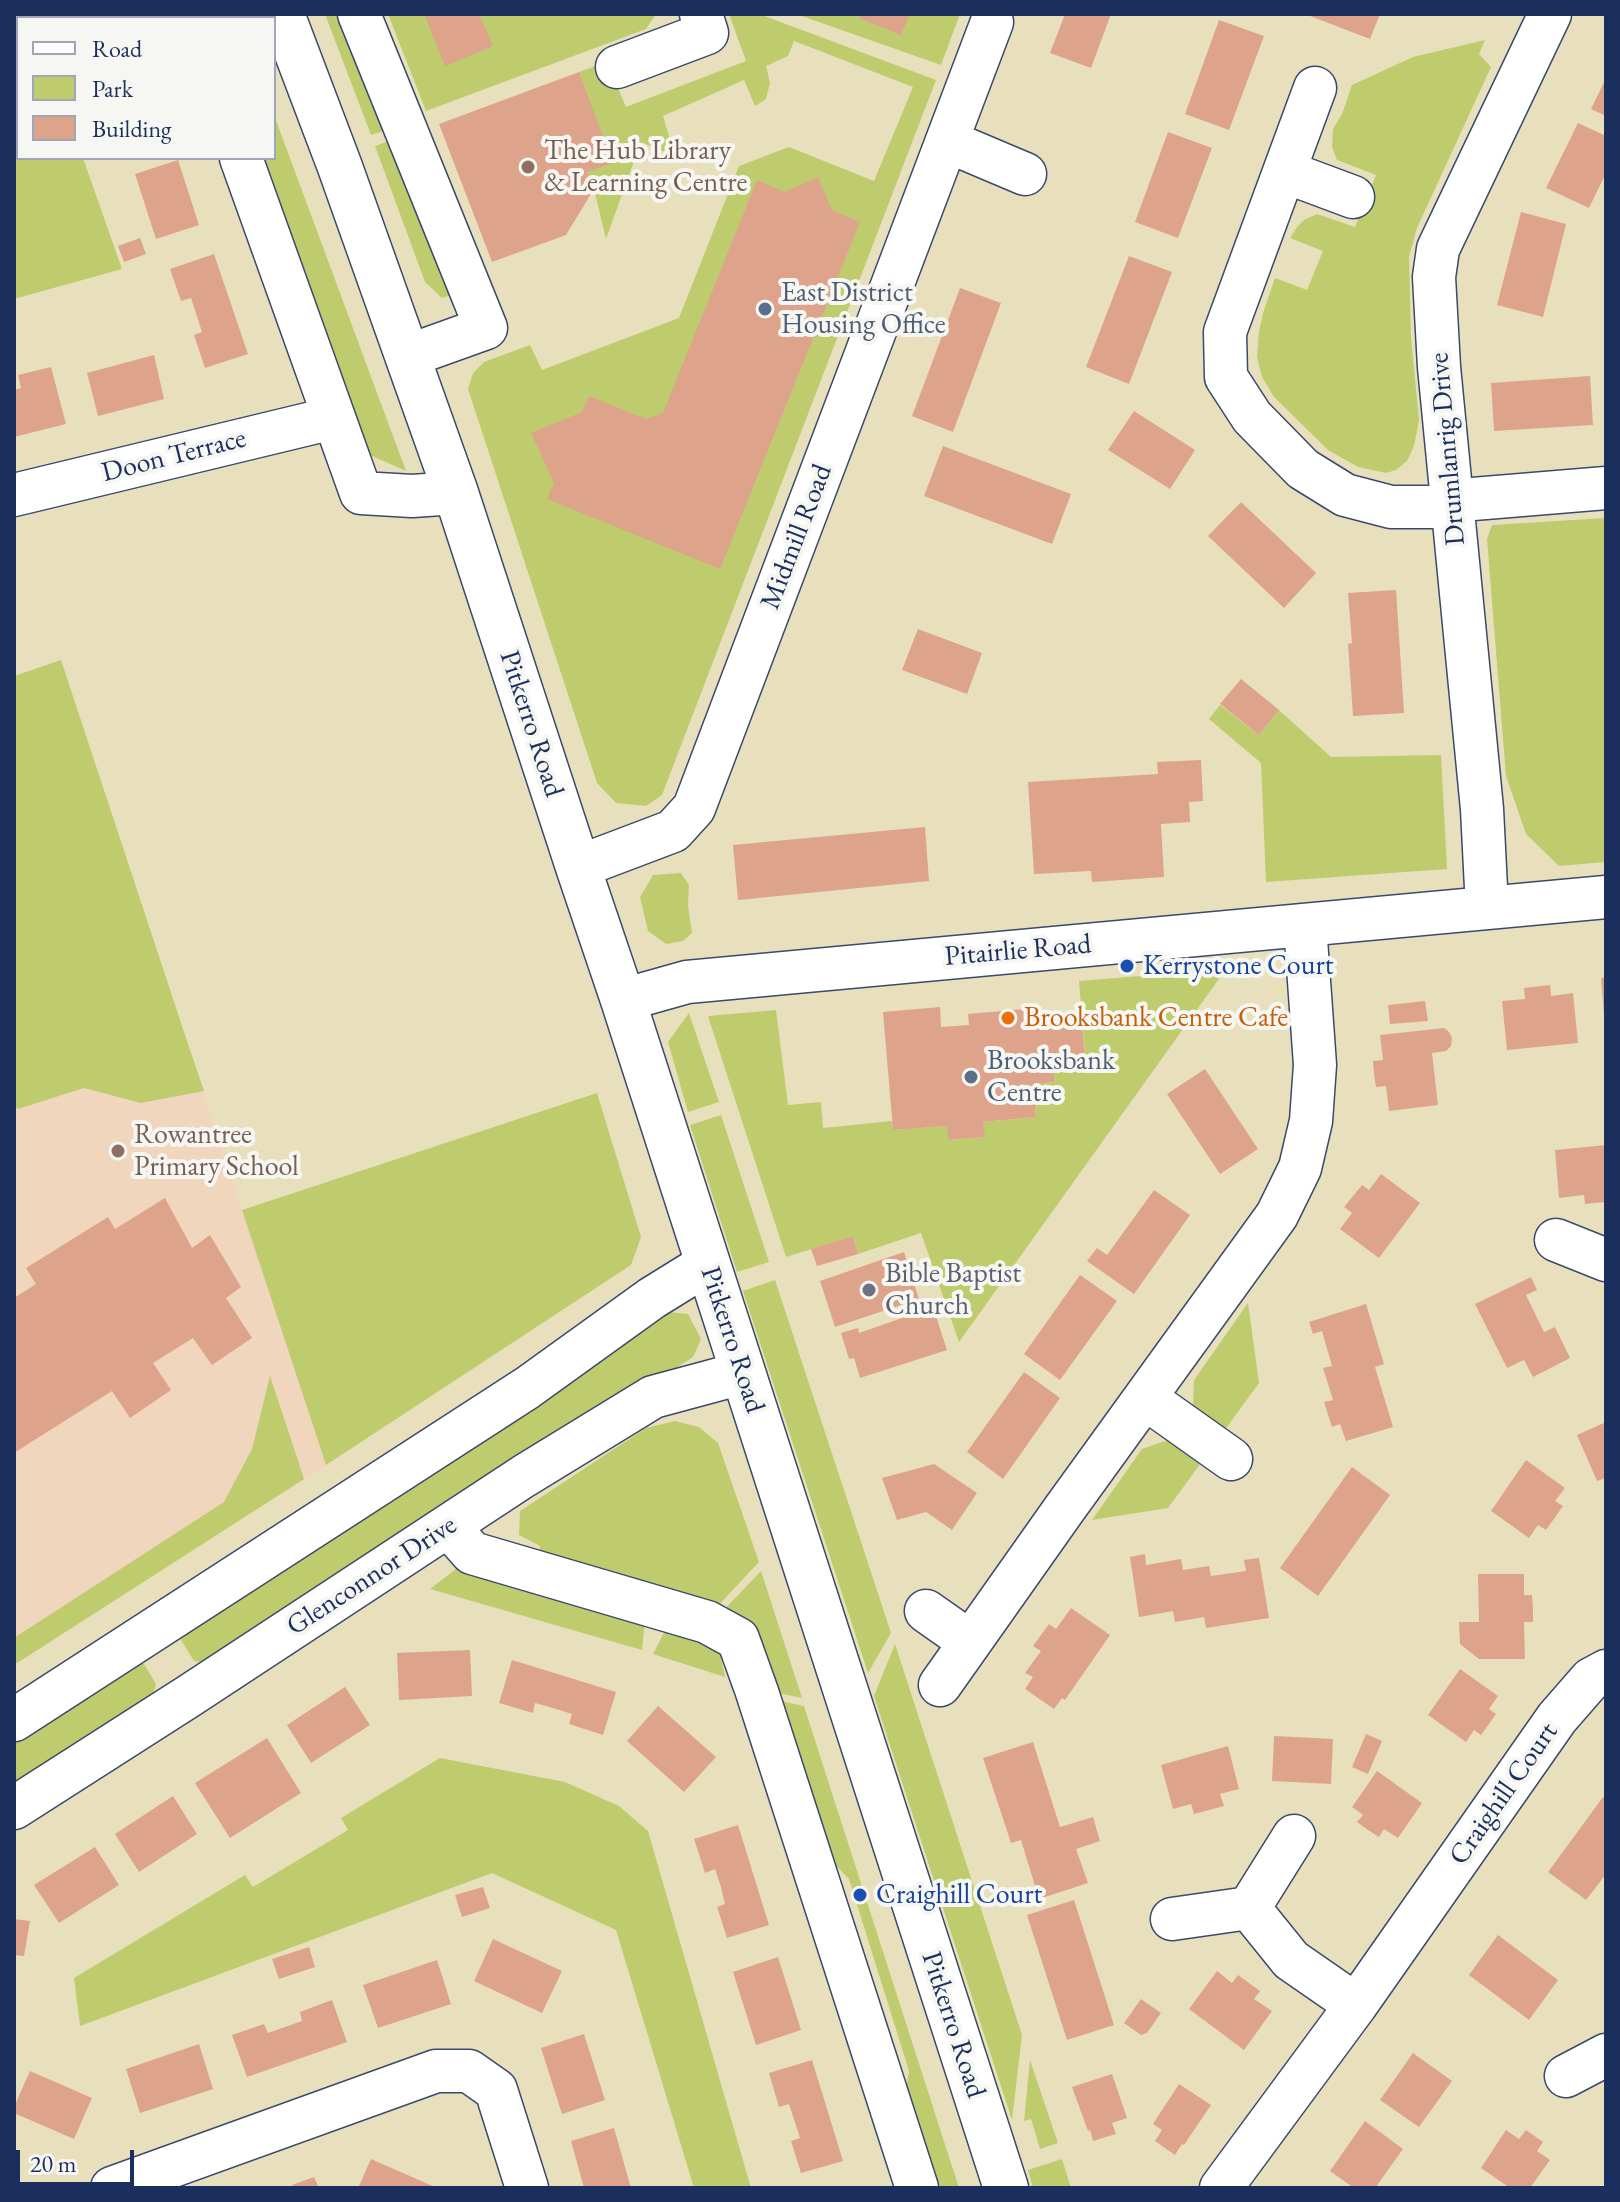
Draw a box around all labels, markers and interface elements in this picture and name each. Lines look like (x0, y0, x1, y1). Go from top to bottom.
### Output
legend (16, 16, 276, 160)
text: Road (92, 33, 142, 64)
text: Park (92, 73, 133, 104)
text: Building (92, 113, 172, 144)
place label: The Hub Library & Learning Centre (544, 134, 747, 200)
marker: The Hub Library & Learning Centre (519, 158, 537, 176)
place label: East District Housing Office (781, 276, 946, 342)
marker: East District Housing Office (756, 300, 774, 318)
street label: Drumlanrig Drive (1423, 351, 1473, 547)
street label: Doon Terrace (98, 422, 250, 490)
street label: Midmill Road (754, 460, 840, 614)
street label: Pitkerro Road (492, 647, 570, 801)
street label: Pitairlie Road (943, 928, 1093, 974)
place label: Kerrystone Court (1143, 949, 1334, 983)
marker: Kerrystone Court (1118, 957, 1136, 975)
place label: Brooksbank Centre Cafe (1024, 1001, 1288, 1035)
marker: Brooksbank Centre Cafe (999, 1009, 1017, 1027)
place label: Brooksbank Centre (987, 1044, 1115, 1110)
marker: Brooksbank Centre (962, 1068, 980, 1086)
place label: Rowantree Primary School (134, 1118, 299, 1184)
marker: Rowantree Primary School (109, 1142, 127, 1160)
place label: Bible Baptist Church (885, 1257, 1021, 1323)
street label: Pitkerro Road (693, 1263, 771, 1417)
marker: Bible Baptist Church (860, 1281, 878, 1299)
street label: Glenconnor Drive (281, 1509, 463, 1643)
street label: Craighill Court (1443, 1716, 1565, 1872)
place label: Craighill Court (876, 1878, 1042, 1912)
marker: Craighill Court (851, 1886, 869, 1904)
street label: Pitkerro Road (914, 1948, 992, 2102)
scale bar (20, 2134, 138, 2184)
text: 20 m (30, 2148, 77, 2179)

